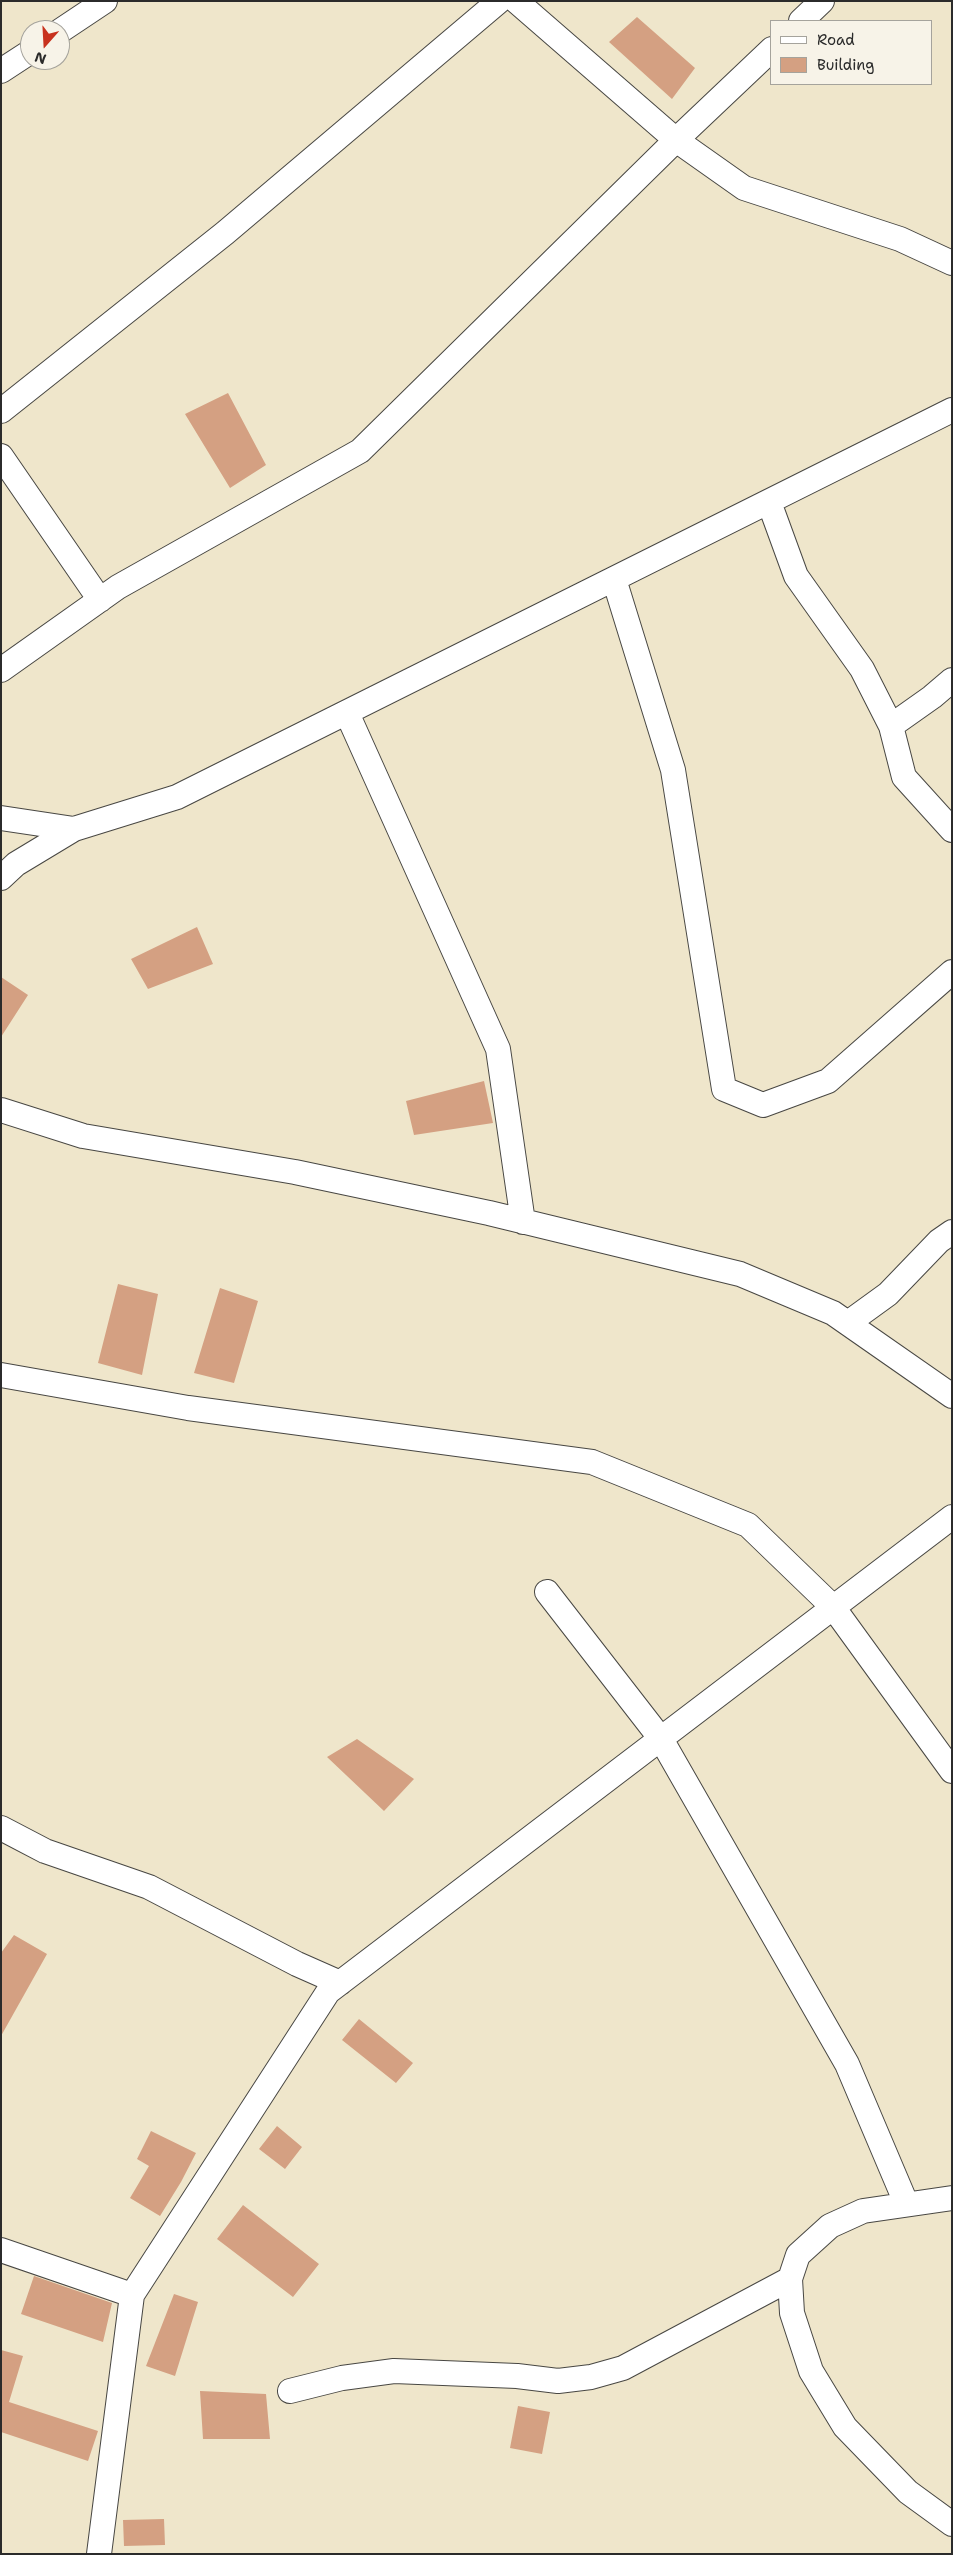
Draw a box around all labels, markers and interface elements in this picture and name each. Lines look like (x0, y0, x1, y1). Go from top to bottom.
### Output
north arrow (20, 20, 70, 70)
legend (770, 20, 933, 85)
text: Road (817, 30, 855, 50)
text: N (32, 48, 49, 69)
text: Building (817, 55, 874, 75)

